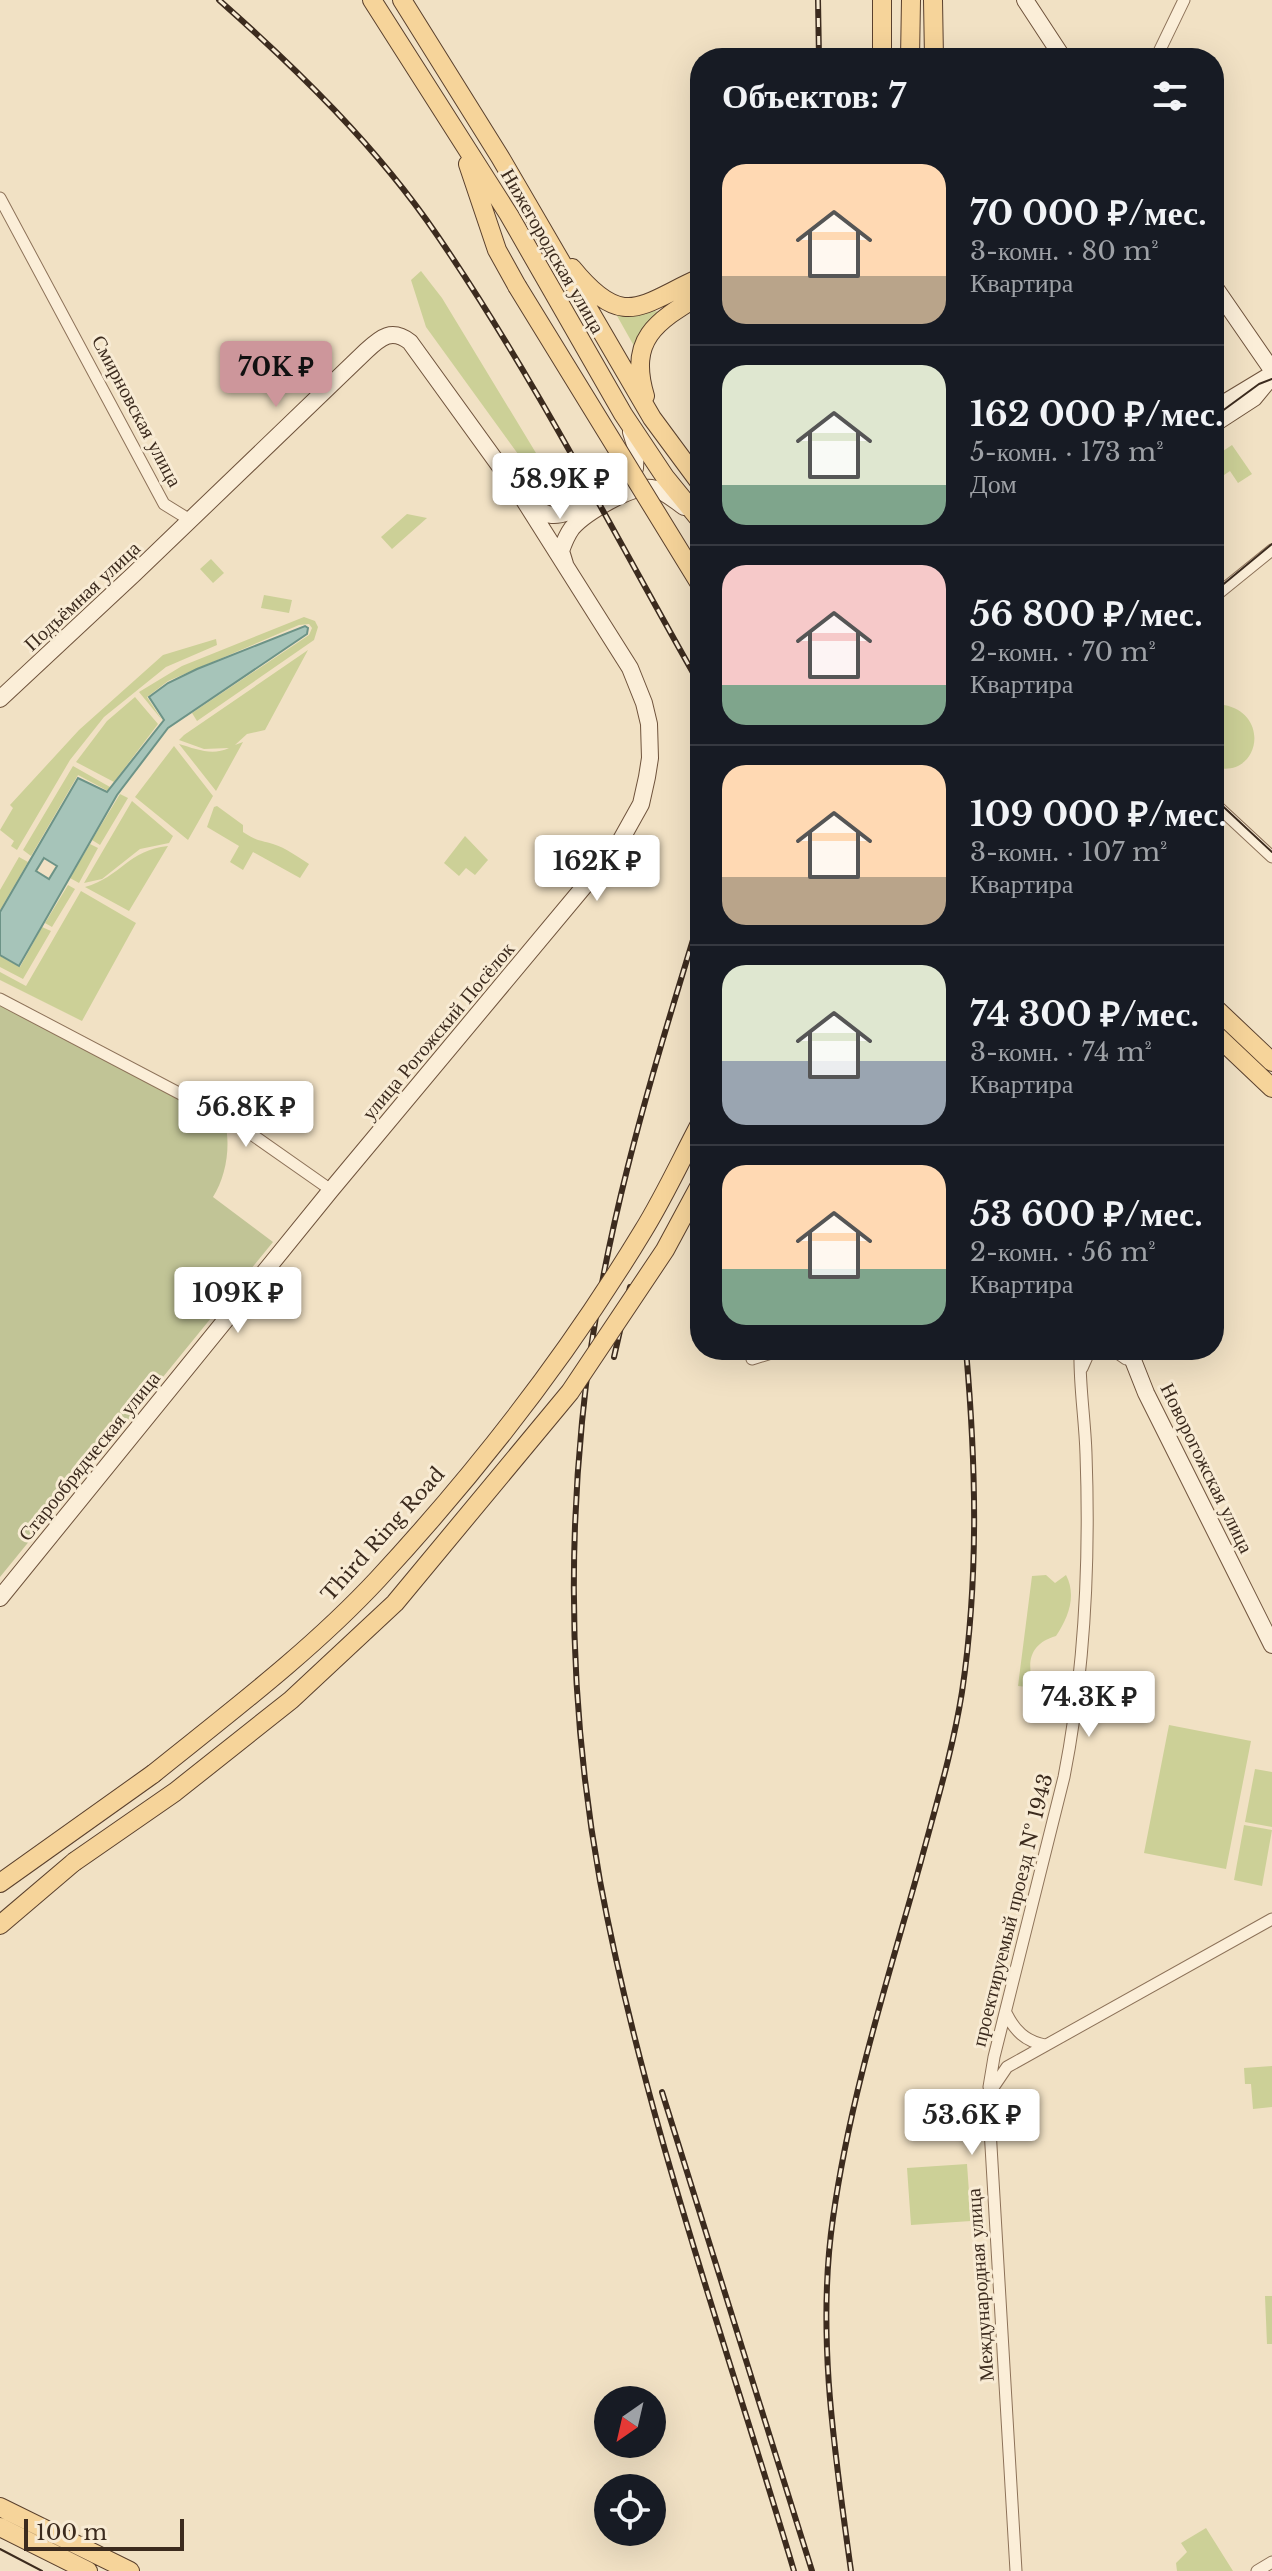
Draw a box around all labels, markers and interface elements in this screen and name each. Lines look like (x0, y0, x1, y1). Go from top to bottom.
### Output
icon: filters (1148, 74, 1192, 118)
text: Объектов: 7 (722, 75, 906, 117)
street label: Нижегородская улица (496, 164, 610, 338)
text: 70 000 ₽/мес. (970, 192, 1207, 234)
icon: home (786, 196, 882, 292)
text: 3-комн. · 80 m² (970, 235, 1159, 267)
text: Квартира (970, 267, 1073, 299)
street label: Смирновская улица (87, 331, 187, 491)
pin: 70K ₽ (220, 341, 332, 409)
text: 70K ₽ (238, 351, 314, 383)
text: 162 000 ₽/мес. (970, 393, 1224, 435)
icon: home (786, 397, 882, 493)
text: 5-комн. · 173 m² (970, 436, 1164, 468)
pin: 58.9K ₽ (486, 453, 634, 521)
text: 58.9K ₽ (510, 463, 610, 495)
text: Дом (970, 468, 1017, 500)
street label: Подъёмная улица (19, 536, 145, 656)
text: 56 800 ₽/мес. (970, 593, 1203, 635)
icon: home (786, 597, 882, 693)
text: 2-комн. · 70 m² (970, 636, 1156, 668)
text: Квартира (970, 668, 1073, 700)
text: 109 000 ₽/мес. (970, 793, 1227, 835)
icon: home (786, 797, 882, 893)
pin: 162K ₽ (532, 835, 662, 903)
text: 3-комн. · 107 m² (970, 836, 1167, 868)
text: 162K ₽ (553, 845, 641, 877)
text: Квартира (970, 868, 1073, 900)
street label: улица Рогожский Посёлок (357, 937, 520, 1125)
text: 74 300 ₽/мес. (970, 993, 1199, 1035)
icon: home (786, 997, 882, 1093)
text: 3-комн. · 74 m² (970, 1036, 1152, 1068)
text: Квартира (970, 1068, 1073, 1100)
pin: 56.8K ₽ (172, 1081, 320, 1149)
text: 56.8K ₽ (196, 1091, 296, 1123)
text: 53 600 ₽/мес. (970, 1193, 1203, 1235)
icon: home (786, 1197, 882, 1293)
text: 2-комн. · 56 m² (970, 1236, 1156, 1268)
pin: 109K ₽ (173, 1267, 303, 1335)
text: Квартира (970, 1268, 1073, 1300)
text: 109K ₽ (192, 1277, 284, 1309)
street label: Старообрядческая улица (13, 1366, 165, 1546)
street label: Новорогожская улица (1155, 1379, 1259, 1557)
street label: Third Ring Road (316, 1462, 450, 1606)
pin: 74.3K ₽ (1015, 1671, 1163, 1739)
text: 74.3K ₽ (1041, 1681, 1137, 1713)
street label: проектируемый проезд № 1943 (966, 1771, 1058, 2049)
pin: 53.6K ₽ (898, 2089, 1046, 2157)
text: 53.6K ₽ (923, 2099, 1021, 2131)
street label: Международная улица (961, 2188, 999, 2382)
north arrow (594, 2386, 666, 2458)
map controls (594, 2386, 666, 2546)
button: locate (594, 2474, 666, 2546)
scale bar (24, 2515, 184, 2551)
text: 100 m (36, 2519, 107, 2546)

